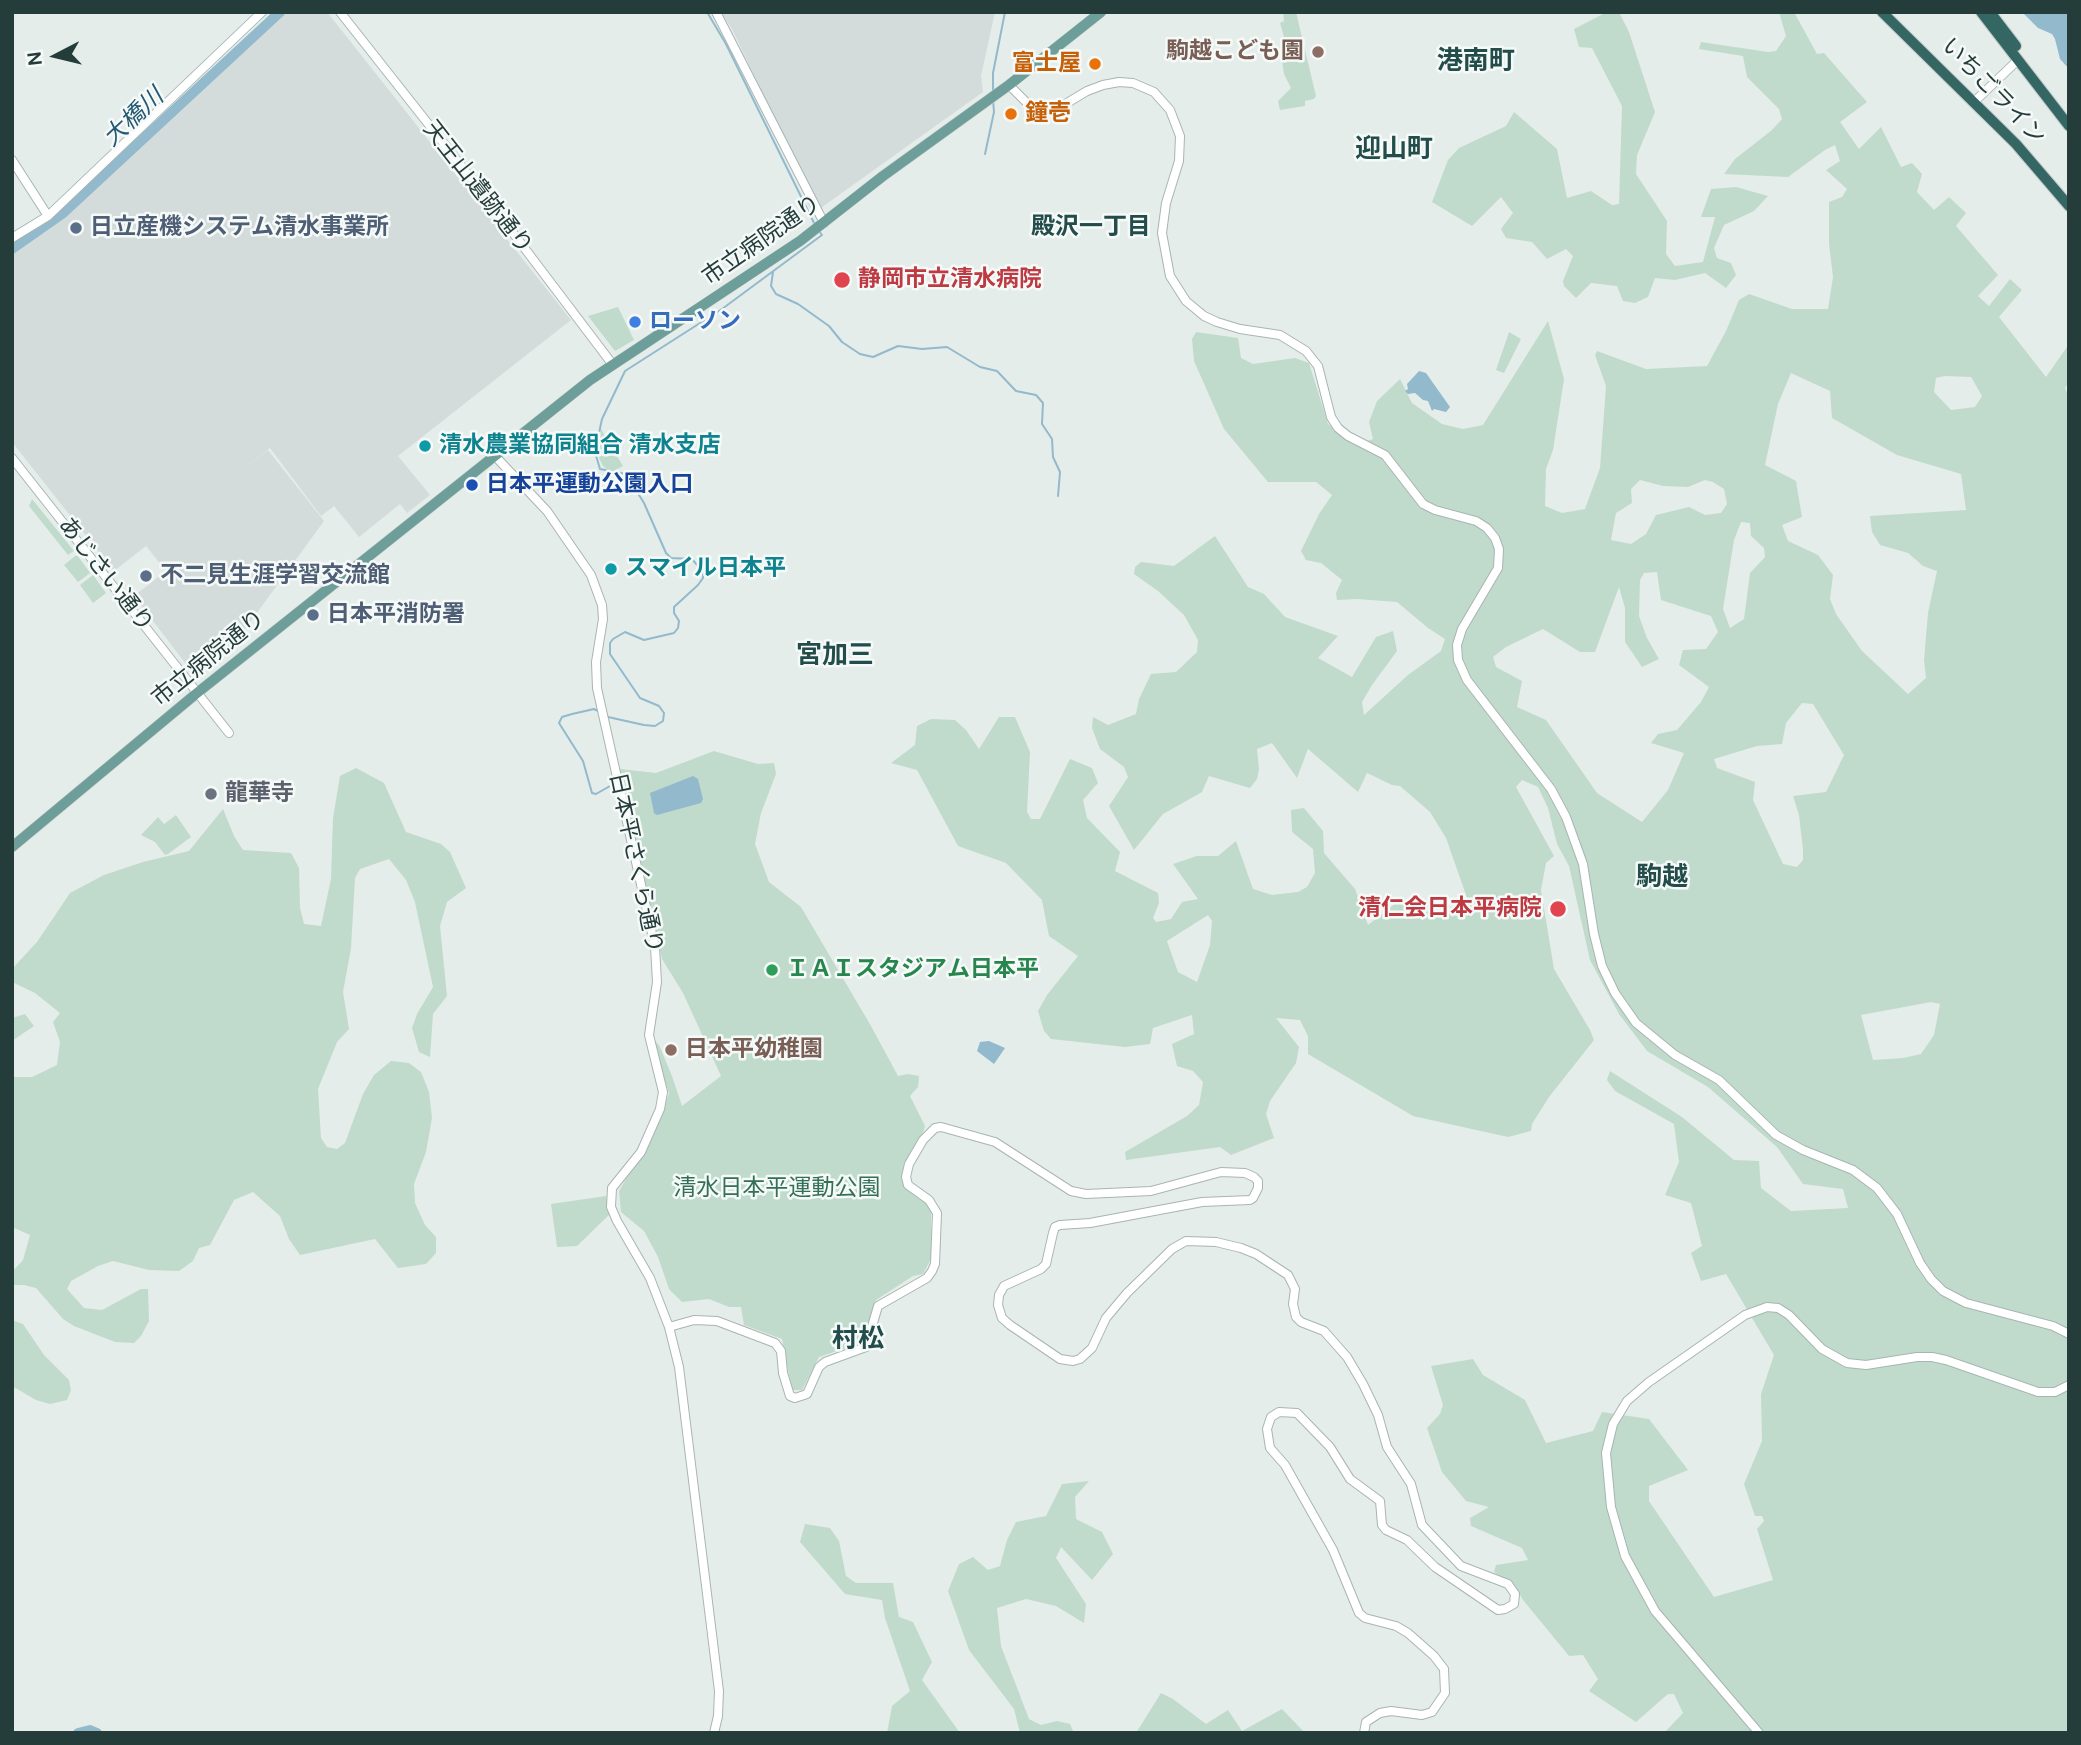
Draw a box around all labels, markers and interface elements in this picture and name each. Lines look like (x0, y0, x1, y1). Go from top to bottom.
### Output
north arrow (21, 21, 91, 91)
street label: いちごライン (1935, 33, 2051, 151)
place label: 駒越こども園 (1166, 38, 1304, 66)
marker: 駒越こども園 (1310, 44, 1326, 60)
district label: 港南町 (1437, 46, 1515, 78)
text: N (21, 50, 48, 67)
place label: 富士屋 (1012, 50, 1081, 78)
marker: 富士屋 (1087, 56, 1103, 72)
water label: 大橋川 (98, 83, 170, 153)
place label: 鐘壱 (1025, 100, 1071, 128)
marker: 鐘壱 (1003, 106, 1019, 122)
street label: 天王山遺跡通り (417, 116, 537, 260)
district label: 迎山町 (1355, 134, 1433, 166)
street label: 市立病院通り (698, 190, 826, 292)
place label: 日立産機システム清水事業所 (90, 214, 389, 242)
district label: 殿沢一丁目 (1031, 214, 1151, 242)
marker: 日立産機システム清水事業所 (68, 220, 84, 236)
place label: 静岡市立清水病院 (858, 266, 1042, 294)
marker: 静岡市立清水病院 (832, 270, 852, 290)
place label: ローソン (649, 308, 741, 336)
marker: ローソン (627, 314, 643, 330)
place label: 清水農業協同組合 清水支店 (439, 432, 720, 460)
marker: 清水農業協同組合 清水支店 (417, 438, 433, 454)
place label: 日本平運動公園入口 (486, 471, 693, 499)
marker: 日本平運動公園入口 (464, 477, 480, 493)
street label: あじさい通り (52, 512, 158, 638)
place label: スマイル日本平 (625, 555, 786, 583)
marker: スマイル日本平 (603, 561, 619, 577)
place label: 不二見生涯学習交流館 (160, 562, 390, 590)
marker: 不二見生涯学習交流館 (138, 568, 154, 584)
place label: 日本平消防署 (327, 601, 465, 629)
street label: 市立病院通り (147, 605, 271, 713)
marker: 日本平消防署 (305, 607, 321, 623)
district label: 宮加三 (796, 640, 874, 672)
street label: 日本平さくら通り (602, 770, 668, 956)
place label: 龍華寺 (225, 780, 294, 808)
marker: 龍華寺 (203, 786, 219, 802)
district label: 駒越 (1636, 862, 1688, 894)
place label: 清仁会日本平病院 (1358, 895, 1542, 923)
marker: 清仁会日本平病院 (1548, 899, 1568, 919)
place label: ＩＡＩスタジアム日本平 (786, 956, 1039, 984)
marker: ＩＡＩスタジアム日本平 (764, 962, 780, 978)
place label: 日本平幼稚園 (685, 1036, 823, 1064)
marker: 日本平幼稚園 (663, 1042, 679, 1058)
park label: 清水日本平運動公園 (674, 1175, 880, 1203)
district label: 村松 (832, 1324, 884, 1356)

